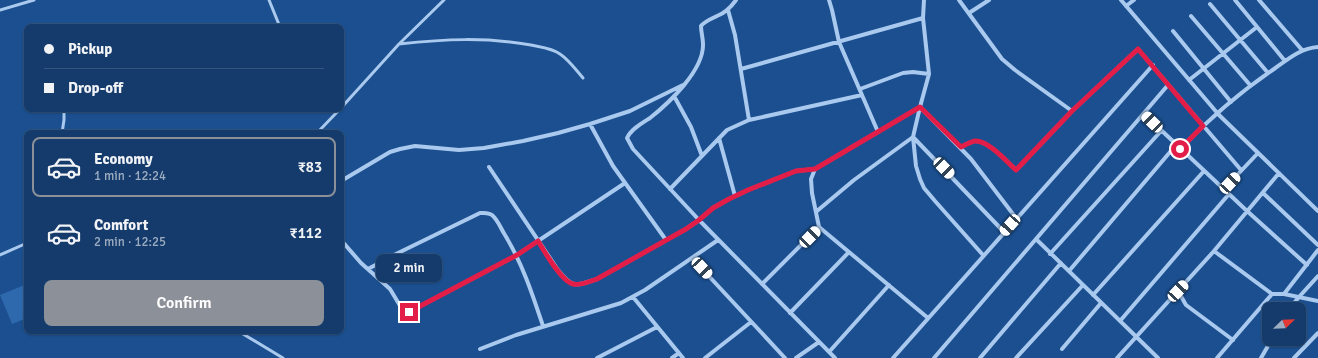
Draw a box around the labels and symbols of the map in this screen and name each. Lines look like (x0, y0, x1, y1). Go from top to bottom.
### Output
car (1139, 109, 1165, 135)
route start (1171, 140, 1189, 158)
car (931, 155, 957, 181)
car (1217, 170, 1243, 196)
car (998, 212, 1022, 238)
car (797, 224, 823, 250)
callout: 2 min (376, 254, 442, 282)
car (689, 255, 715, 281)
car (1165, 278, 1191, 304)
north arrow (1262, 302, 1306, 346)
route end (400, 303, 418, 321)

